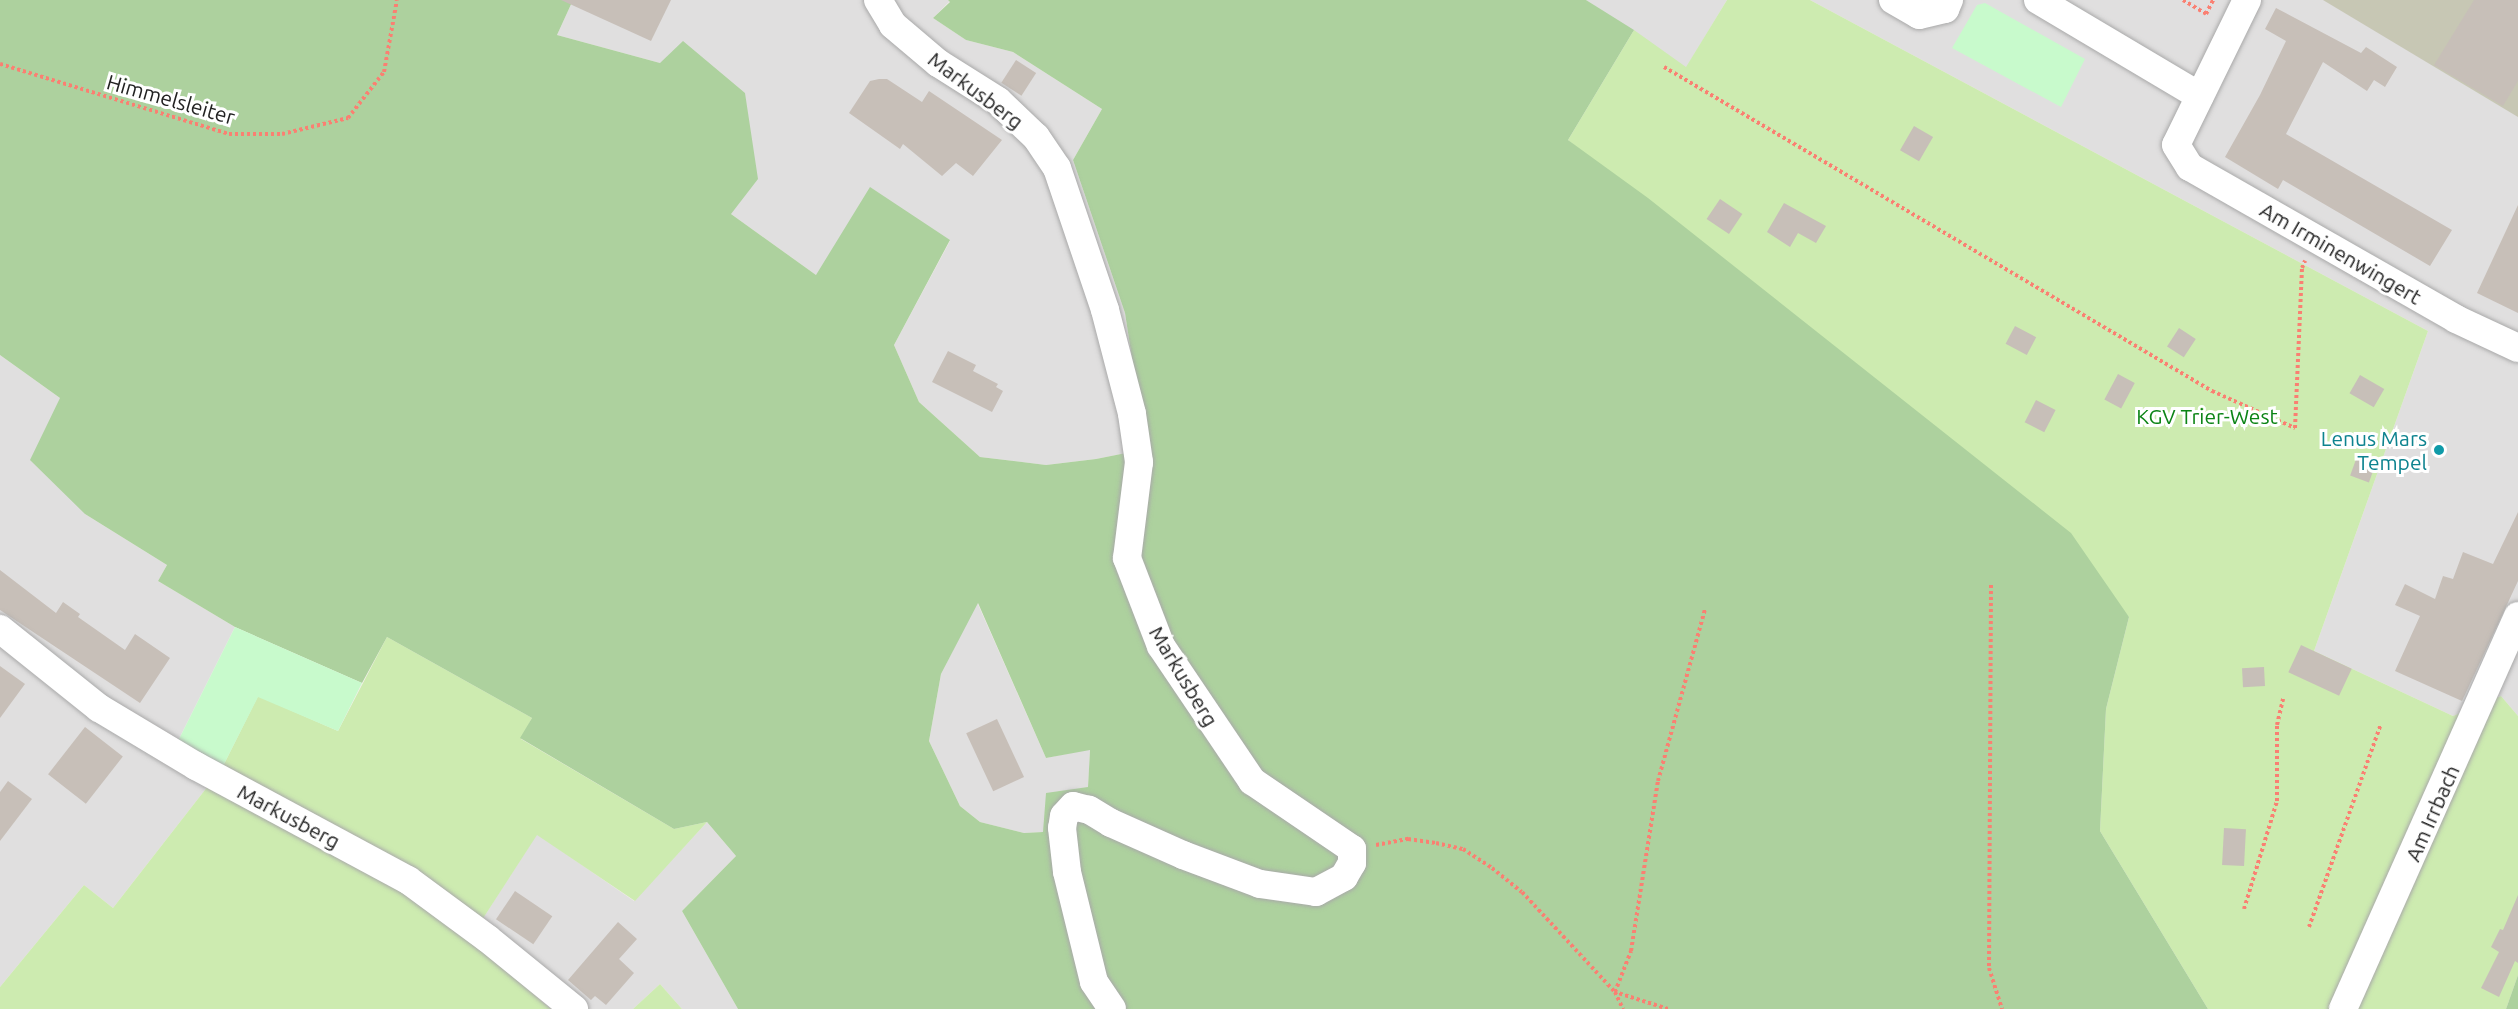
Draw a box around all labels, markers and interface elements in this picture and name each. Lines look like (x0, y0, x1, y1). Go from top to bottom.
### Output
street label: Markusberg (923, 46, 1029, 134)
street label: Himmelsleiter (104, 69, 238, 129)
street label: Am Irminenwingert (2256, 197, 2426, 309)
park label: KGV Trier-West (2136, 403, 2278, 429)
place label: Lenus Mars Tempel (2321, 425, 2427, 475)
marker: Lenus Mars Tempel (2432, 443, 2446, 457)
street label: Markusberg (1144, 621, 1224, 731)
street label: Am Irrbach (2400, 761, 2464, 865)
street label: Markusberg (233, 778, 345, 854)

